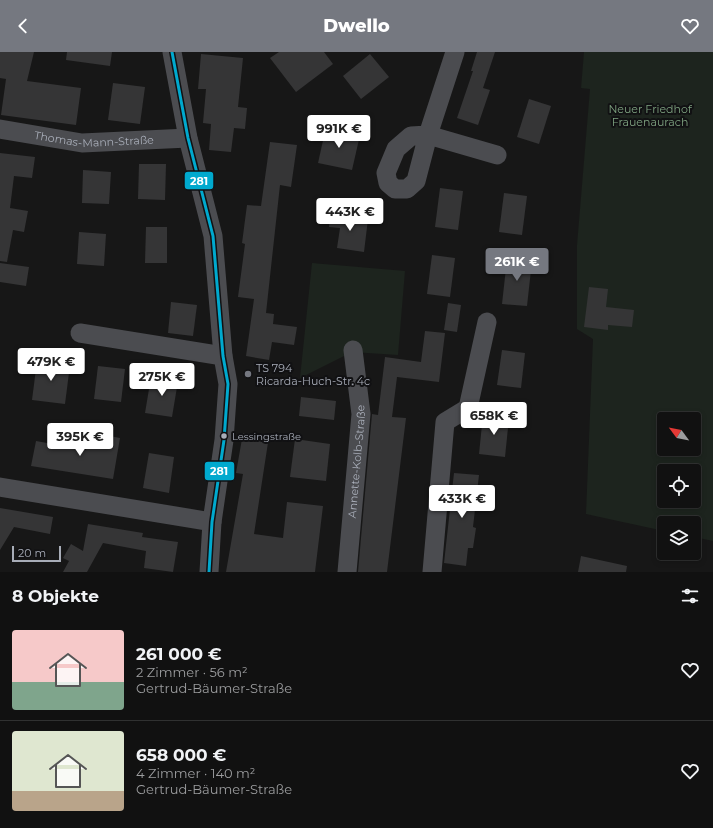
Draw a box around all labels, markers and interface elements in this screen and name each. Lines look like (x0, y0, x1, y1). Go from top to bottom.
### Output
icon: back (12, 15, 34, 37)
text: Dwello (323, 15, 390, 37)
icon: heart (679, 15, 701, 37)
park label: Neuer Friedhof Frauenaurach (608, 102, 693, 129)
pin: 991K € (306, 115, 372, 149)
text: 991K € (316, 120, 362, 136)
street label: Thomas-Mann-Straße (33, 128, 154, 150)
line badge: 281 (184, 171, 214, 190)
text: 281 (190, 174, 208, 188)
pin: 443K € (317, 198, 383, 232)
text: 443K € (325, 203, 375, 219)
pin: 261K € (484, 248, 550, 282)
text: 261K € (495, 253, 539, 269)
pin: 479K € (18, 348, 84, 382)
text: 479K € (27, 353, 75, 369)
place label: TS 794 Ricarda-Huch-Str. 4c (256, 361, 370, 388)
pin: 275K € (129, 363, 195, 397)
text: 275K € (138, 368, 186, 384)
marker: TS 794 Ricarda-Huch-Str. 4c (243, 369, 253, 379)
pin: 658K € (461, 402, 527, 436)
street label: Annette-Kolb-Straße (345, 404, 368, 519)
text: 658K € (470, 407, 518, 423)
north arrow (657, 412, 701, 456)
map controls (657, 412, 701, 560)
pin: 395K € (47, 423, 113, 457)
text: 395K € (56, 428, 104, 444)
place label: Lessingstraße (232, 430, 301, 443)
marker: Lessingstraße (219, 431, 229, 441)
line badge: 281 (204, 461, 235, 481)
text: 281 (210, 464, 228, 478)
button: locate (657, 464, 701, 508)
pin: 433K € (429, 485, 495, 519)
text: 433K € (438, 490, 486, 506)
button: layers (657, 516, 701, 560)
scale bar (12, 544, 61, 563)
text: 20 m (18, 546, 46, 560)
icon: filters (679, 585, 701, 607)
text: 8 Objekte (12, 586, 99, 606)
text: 261 000 € (136, 644, 222, 664)
icon: home (44, 646, 92, 694)
icon: heart (679, 659, 701, 681)
text: 2 Zimmer · 56 m² (136, 664, 248, 680)
text: Gertrud-Bäumer-Straße (136, 680, 292, 696)
text: 658 000 € (136, 745, 226, 765)
icon: home (44, 747, 92, 795)
icon: heart (679, 760, 701, 782)
text: 4 Zimmer · 140 m² (136, 765, 255, 781)
text: Gertrud-Bäumer-Straße (136, 781, 292, 797)

